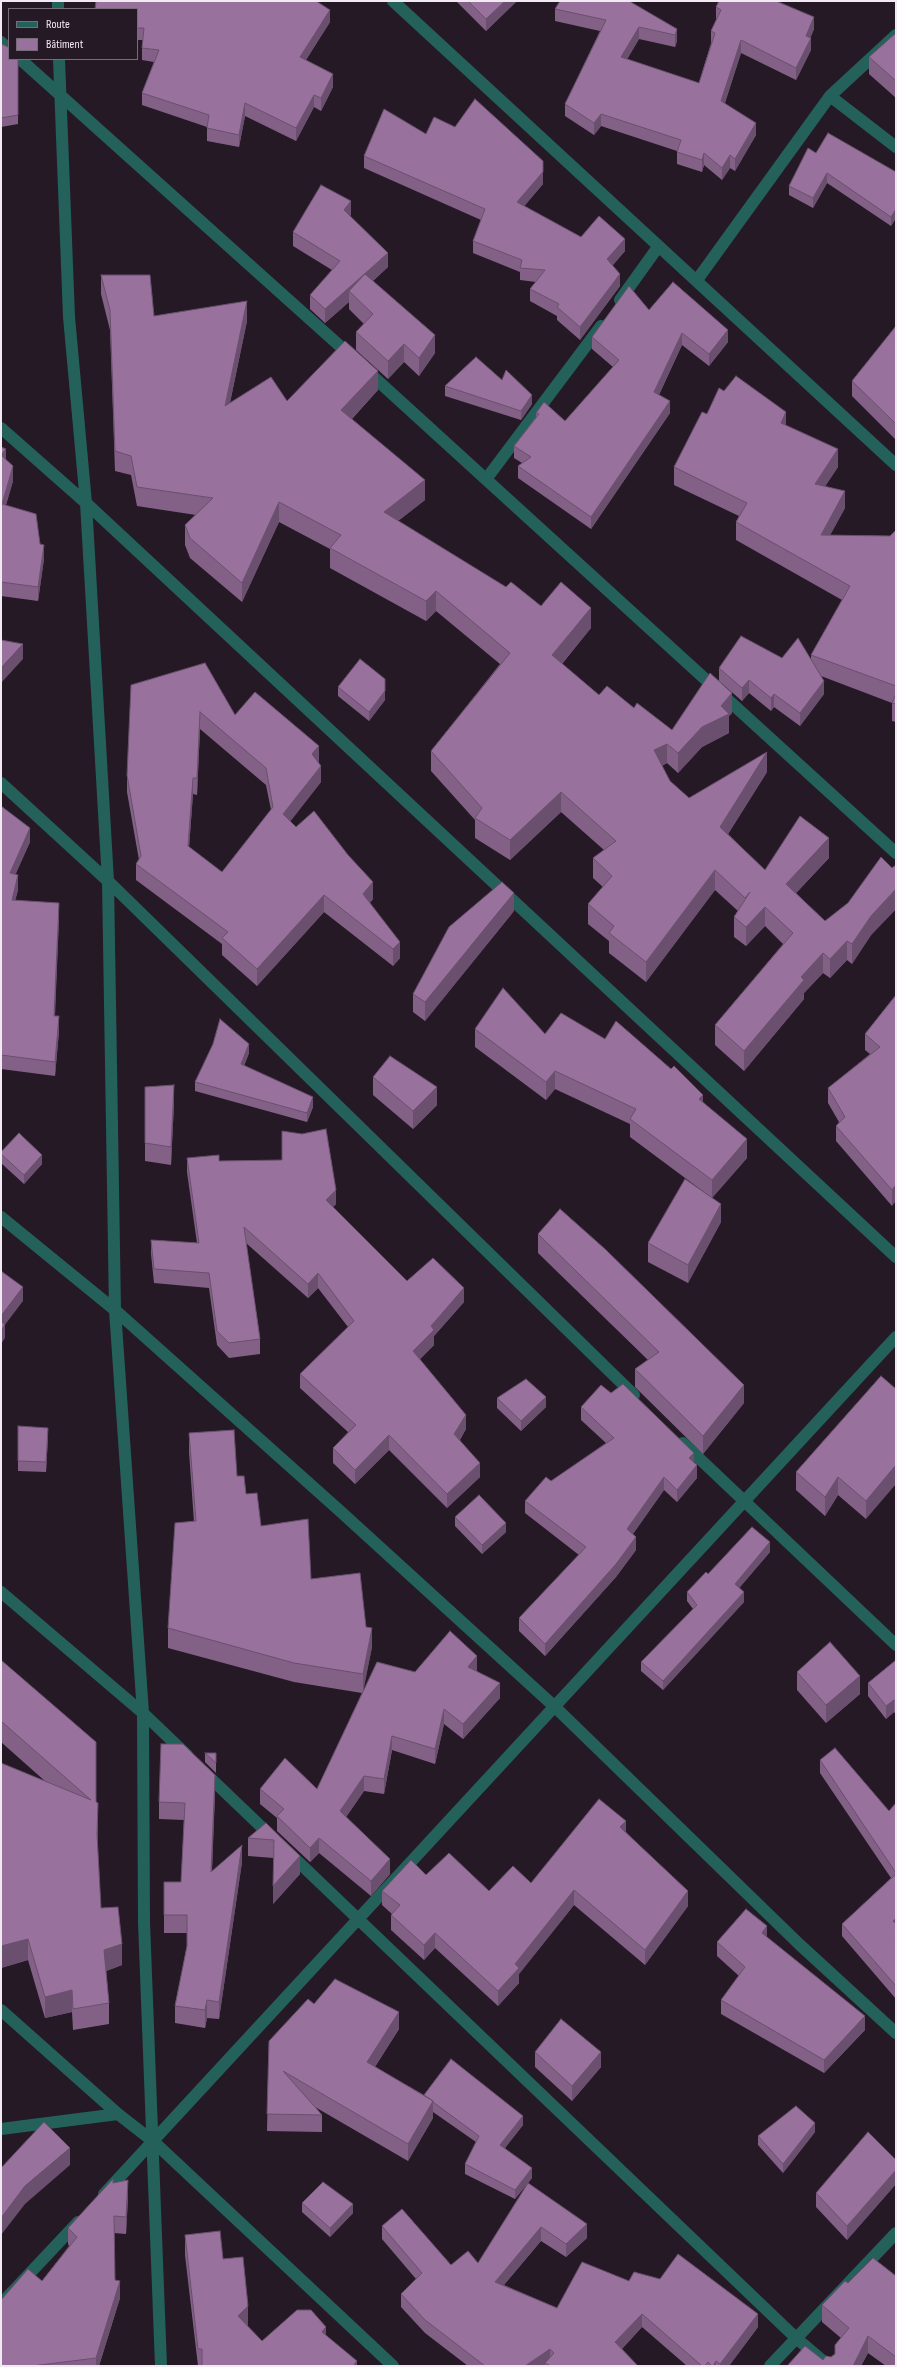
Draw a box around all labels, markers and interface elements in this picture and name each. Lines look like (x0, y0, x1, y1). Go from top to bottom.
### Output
legend (8, 8, 138, 60)
text: Route (46, 17, 70, 32)
text: Bâtiment (46, 37, 83, 52)

